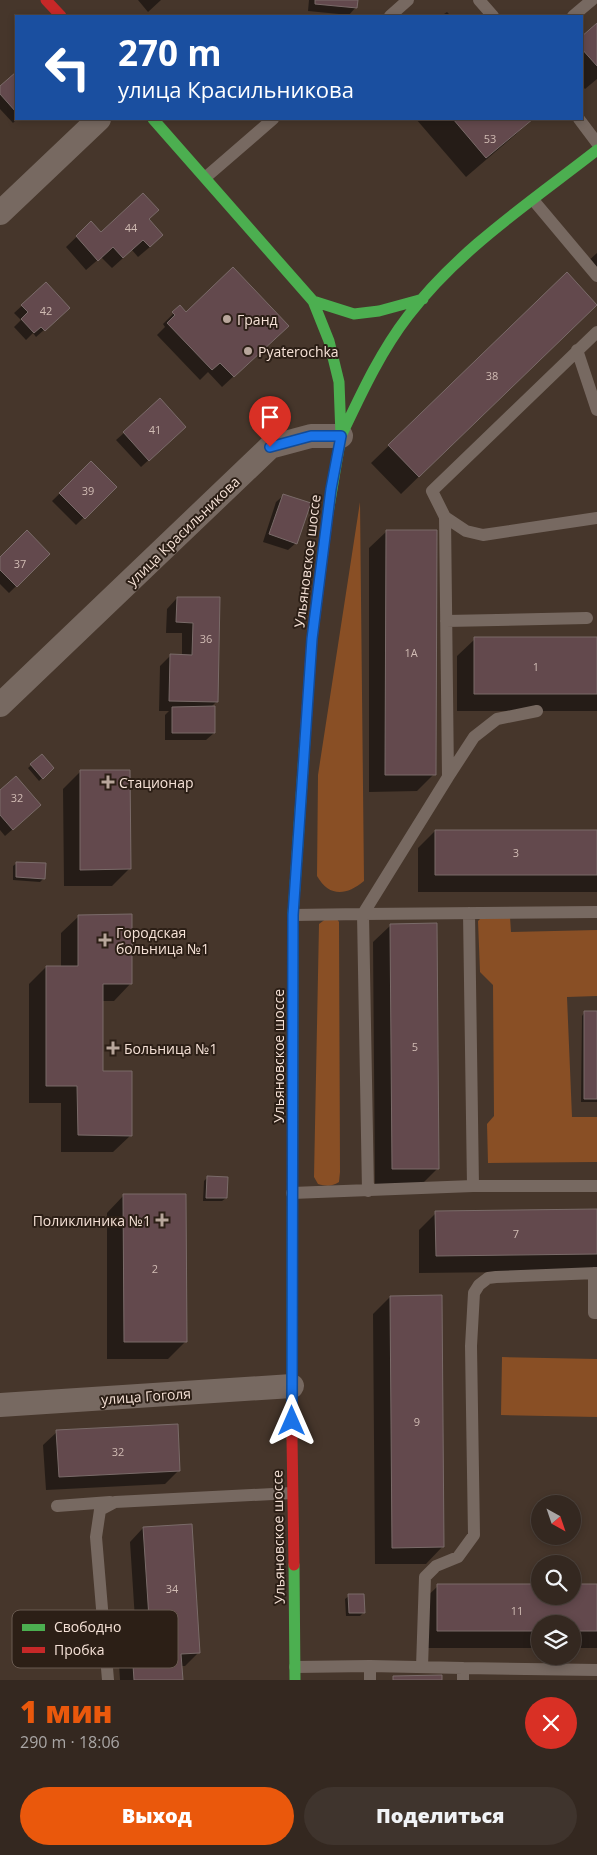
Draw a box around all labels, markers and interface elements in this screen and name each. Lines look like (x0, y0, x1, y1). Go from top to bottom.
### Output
text: 270 m (118, 29, 222, 76)
icon: left (35, 35, 100, 100)
text: улица Красильникова (118, 74, 354, 104)
house number: 53 (484, 131, 496, 146)
house number: 44 (125, 220, 138, 235)
house number: 42 (40, 303, 52, 318)
place label: Гранд (237, 310, 278, 329)
marker: Гранд (221, 313, 233, 325)
place label: Pyaterochka (258, 342, 339, 361)
marker: Pyaterochka (242, 345, 254, 357)
house number: 38 (486, 368, 498, 383)
pin (249, 396, 291, 447)
icon: arrive (256, 403, 284, 431)
house number: 41 (149, 422, 161, 437)
street label: улица Красильникова (122, 472, 244, 590)
house number: 39 (82, 483, 94, 498)
street label: Ульяновское шоссе (289, 493, 325, 629)
house number: 37 (14, 556, 26, 571)
house number: 36 (200, 631, 212, 646)
house number: 1А (404, 645, 418, 660)
house number: 1 (533, 659, 539, 674)
place label: Стационар (119, 773, 193, 792)
marker: Стационар (101, 775, 115, 789)
house number: 32 (11, 790, 23, 805)
house number: 3 (513, 845, 519, 860)
place label: Городская больница №1 (116, 923, 209, 958)
marker: Городская больница №1 (98, 933, 112, 947)
street label: Ульяновское шоссе (269, 989, 288, 1123)
place label: Больница №1 (124, 1039, 217, 1058)
house number: 5 (412, 1039, 418, 1054)
marker: Больница №1 (106, 1041, 120, 1055)
place label: Поликлиника №1 (33, 1211, 151, 1230)
marker: Поликлиника №1 (155, 1213, 169, 1227)
house number: 7 (513, 1226, 519, 1241)
house number: 2 (152, 1261, 158, 1276)
street label: улица Гоголя (100, 1383, 192, 1409)
position arrow (265, 1394, 317, 1446)
house number: 9 (414, 1414, 420, 1429)
house number: 32 (112, 1444, 124, 1459)
street label: Ульяновское шоссе (267, 1470, 289, 1604)
north arrow (531, 1495, 581, 1545)
map controls (531, 1495, 581, 1665)
button: search (531, 1555, 581, 1605)
house number: 34 (166, 1581, 179, 1596)
house number: 11 (511, 1603, 523, 1618)
legend (12, 1610, 178, 1668)
button: layers (531, 1615, 581, 1665)
text: Свободно (54, 1617, 121, 1636)
text: Пробка (54, 1640, 105, 1659)
text: 1 мин (20, 1691, 113, 1732)
button: close (525, 1697, 577, 1749)
text: 290 m · 18:06 (20, 1731, 120, 1753)
button: Выход (20, 1787, 294, 1845)
button: Поделиться (304, 1787, 577, 1845)

